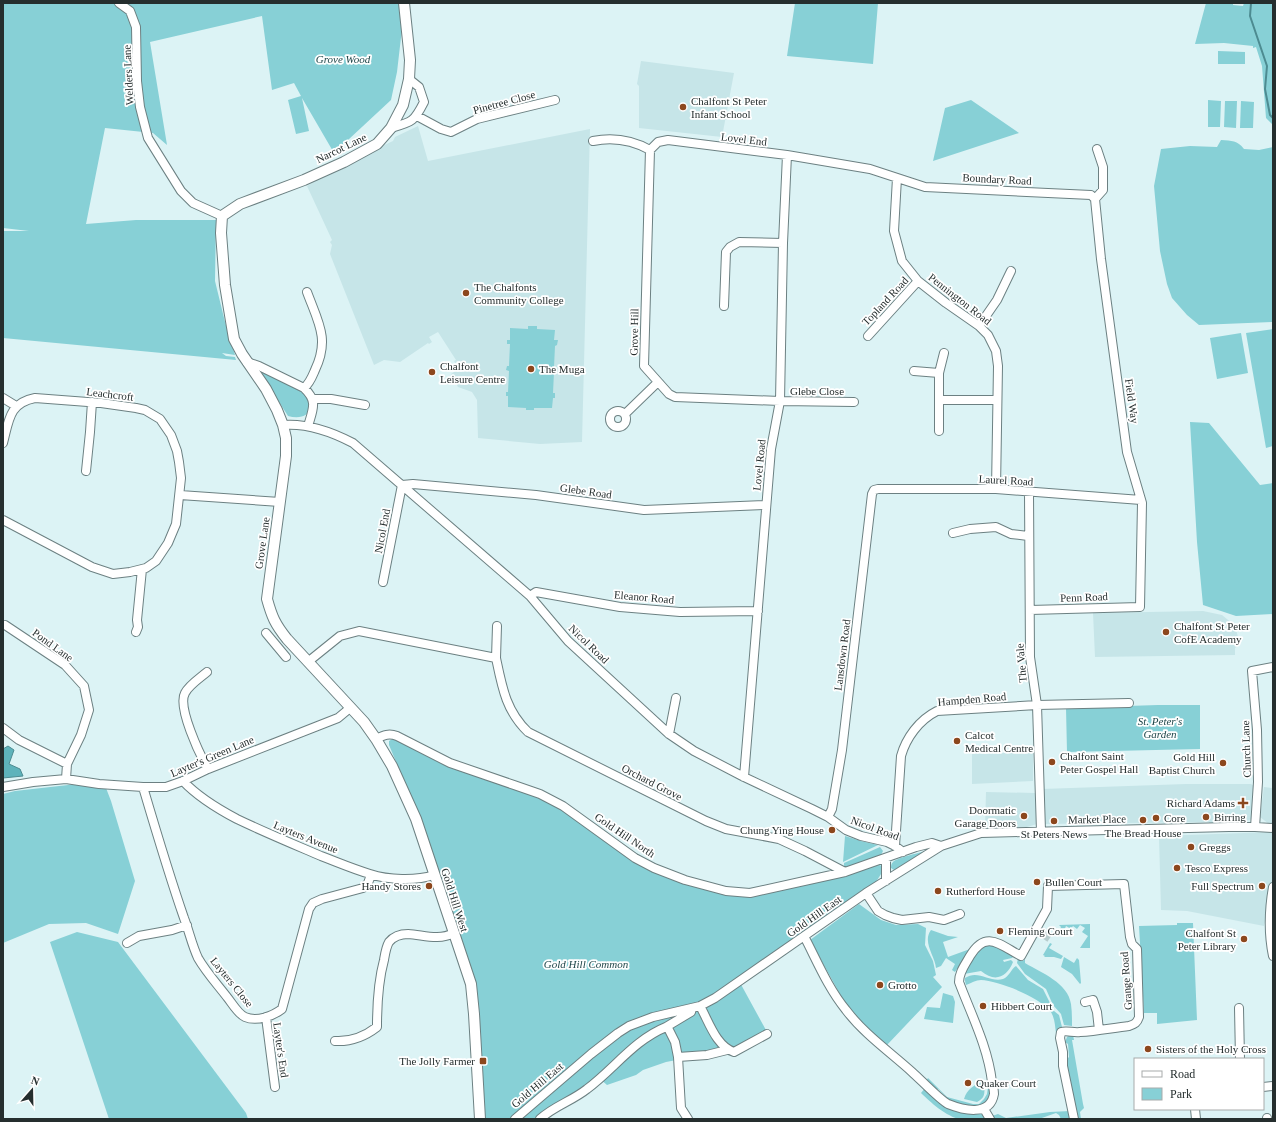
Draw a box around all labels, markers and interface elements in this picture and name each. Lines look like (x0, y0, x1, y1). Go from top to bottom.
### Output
street label: Welders Lane (120, 44, 136, 106)
park label: Grove Wood (316, 53, 371, 65)
street label: Pinetree Close (472, 88, 536, 116)
place label: Chalfont St Peter Infant School (691, 95, 767, 120)
marker: Chalfont St Peter Infant School (678, 102, 688, 112)
street label: Lovel End (720, 130, 768, 148)
street label: Narcot Lane (314, 131, 368, 165)
street label: Boundary Road (962, 171, 1032, 187)
street label: Pennington Road (926, 271, 994, 327)
street label: Topland Road (860, 274, 911, 328)
place label: The Chalfonts Community College (474, 281, 564, 306)
marker: The Chalfonts Community College (461, 288, 471, 298)
street label: Grove Hill (628, 308, 640, 356)
place label: Chalfont Leisure Centre (440, 360, 505, 385)
place label: The Muga (539, 363, 585, 375)
marker: The Muga (526, 364, 536, 374)
marker: Chalfont Leisure Centre (427, 367, 437, 377)
street label: Field Way (1123, 378, 1141, 425)
street label: Leachcroft (86, 385, 134, 403)
street label: Glebe Close (790, 385, 844, 397)
street label: Lovel Road (750, 438, 768, 491)
street label: Laurel Road (978, 473, 1034, 487)
street label: Glebe Road (559, 481, 613, 501)
street label: Nicol End (372, 507, 392, 554)
street label: Grove Lane (252, 516, 272, 570)
street label: Eleanor Road (613, 588, 675, 606)
street label: Penn Road (1060, 590, 1109, 604)
street label: Lansdown Road (832, 618, 852, 691)
place label: Chalfont St Peter CofE Academy (1174, 620, 1250, 645)
street label: Nicol Road (567, 622, 612, 666)
street label: Pond Lane (30, 626, 76, 664)
marker: Chalfont St Peter CofE Academy (1161, 627, 1171, 637)
street label: The Vale (1013, 643, 1029, 683)
street label: Hampden Road (937, 690, 1007, 708)
park label: St. Peter's Garden (1138, 715, 1182, 740)
street label: Church Lane (1239, 720, 1253, 778)
place label: Calcot Medical Centre (965, 729, 1033, 754)
street label: Layter's Green Lane (169, 733, 256, 779)
marker: Calcot Medical Centre (952, 736, 962, 746)
place label: Chalfont Saint Peter Gospel Hall (1060, 750, 1138, 775)
place label: Gold Hill Baptist Church (1149, 751, 1215, 776)
marker: Chalfont Saint Peter Gospel Hall (1047, 757, 1057, 767)
marker: Gold Hill Baptist Church (1218, 758, 1228, 768)
street label: Orchard Grove (620, 762, 684, 802)
place label: Richard Adams (1167, 797, 1235, 809)
marker: Richard Adams (1238, 798, 1248, 808)
place label: Doormatic Garage Doors (955, 804, 1016, 829)
street label: Gold Hill North (593, 810, 658, 860)
marker: Doormatic Garage Doors (1019, 811, 1029, 821)
place label: Birring (1214, 811, 1246, 823)
street label: Market Place (1068, 812, 1126, 826)
place label: Core (1164, 812, 1186, 824)
marker: Birring (1201, 812, 1211, 822)
marker: Core (1151, 813, 1161, 823)
street label: Nicol Road (849, 814, 901, 842)
marker: The Bread House (1138, 815, 1148, 825)
marker: St Peters News (1049, 816, 1059, 826)
street label: Layters Avenue (272, 819, 340, 855)
place label: Chung Ying House (740, 824, 824, 836)
marker: Chung Ying House (827, 825, 837, 835)
place label: The Bread House (1105, 827, 1182, 839)
place label: St Peters News (1021, 828, 1087, 840)
place label: Greggs (1199, 841, 1231, 853)
marker: Greggs (1186, 842, 1196, 852)
place label: Tesco Express (1185, 862, 1248, 874)
marker: Tesco Express (1172, 863, 1182, 873)
street label: Gold Hill West (439, 867, 471, 933)
place label: Bullen Court (1045, 876, 1102, 888)
marker: Bullen Court (1032, 877, 1042, 887)
place label: Handy Stores (361, 880, 421, 892)
place label: Full Spectrum (1191, 880, 1254, 892)
marker: Handy Stores (424, 881, 434, 891)
marker: Full Spectrum (1257, 881, 1267, 891)
place label: Rutherford House (946, 885, 1025, 897)
marker: Rutherford House (933, 886, 943, 896)
street label: Gold Hill East (785, 893, 843, 939)
place label: Fleming Court (1008, 925, 1072, 937)
marker: Fleming Court (995, 926, 1005, 936)
place label: Chalfont St Peter Library (1178, 927, 1236, 952)
marker: Chalfont St Peter Library (1239, 934, 1249, 944)
street label: Grange Road (1118, 951, 1134, 1011)
street label: Layters Close (208, 955, 256, 1009)
park label: Gold Hill Common (544, 958, 629, 970)
place label: Grotto (888, 979, 917, 991)
marker: Grotto (875, 980, 885, 990)
place label: Hibbert Court (991, 1000, 1052, 1012)
marker: Hibbert Court (978, 1001, 988, 1011)
street label: Layter's End (271, 1022, 291, 1079)
place label: Sisters of the Holy Cross (1156, 1043, 1266, 1055)
marker: Sisters of the Holy Cross (1143, 1044, 1153, 1054)
place label: The Jolly Farmer (399, 1055, 475, 1067)
marker: The Jolly Farmer (478, 1056, 488, 1066)
legend (1134, 1058, 1264, 1110)
street label: Gold Hill East (509, 1060, 565, 1110)
text: Road (1170, 1067, 1195, 1081)
north arrow (12, 1070, 52, 1110)
text: N (30, 1074, 41, 1088)
place label: Quaker Court (976, 1077, 1036, 1089)
marker: Quaker Court (963, 1078, 973, 1088)
text: Park (1170, 1087, 1192, 1101)

